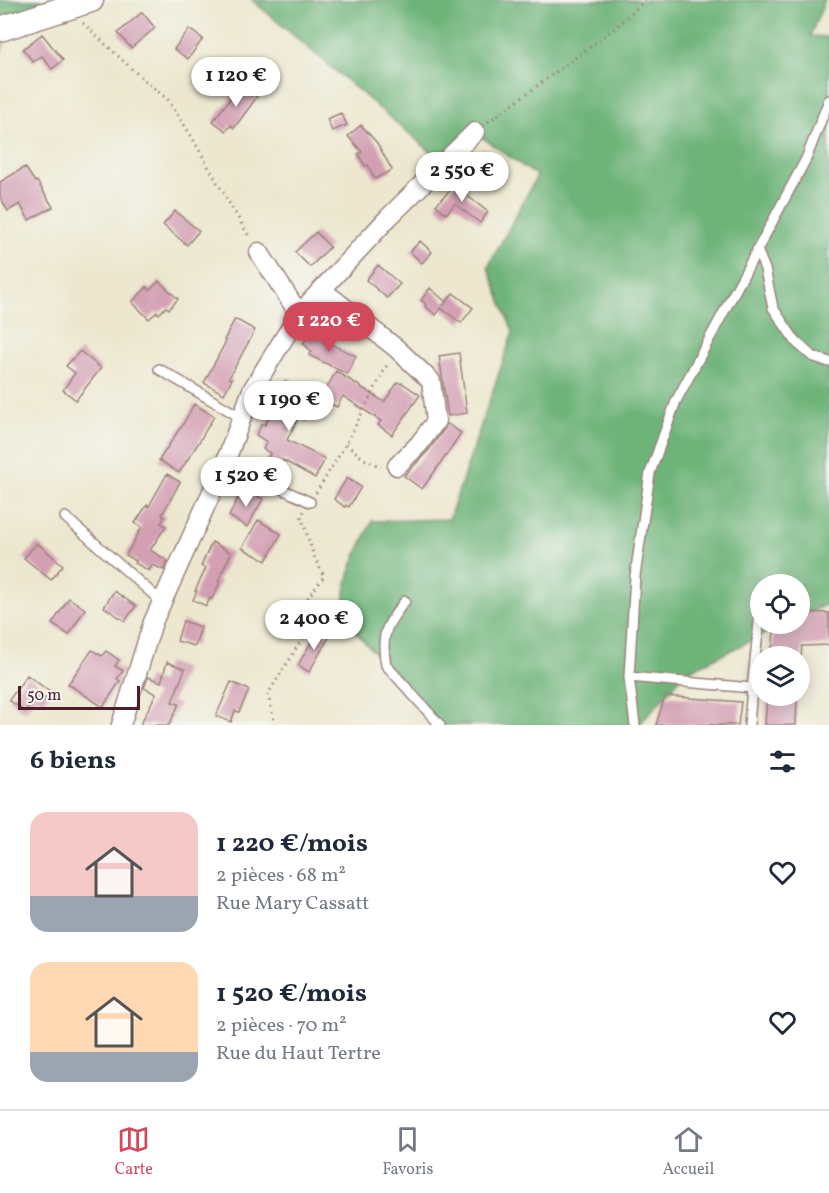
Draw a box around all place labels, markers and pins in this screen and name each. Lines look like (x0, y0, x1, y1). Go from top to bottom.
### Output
pin: 1 120 € (181, 57, 291, 108)
pin: 2 550 € (407, 152, 517, 203)
pin: 1 220 € (274, 302, 384, 353)
pin: 1 190 € (234, 381, 344, 432)
pin: 1 520 € (191, 457, 301, 508)
pin: 2 400 € (259, 600, 369, 651)

